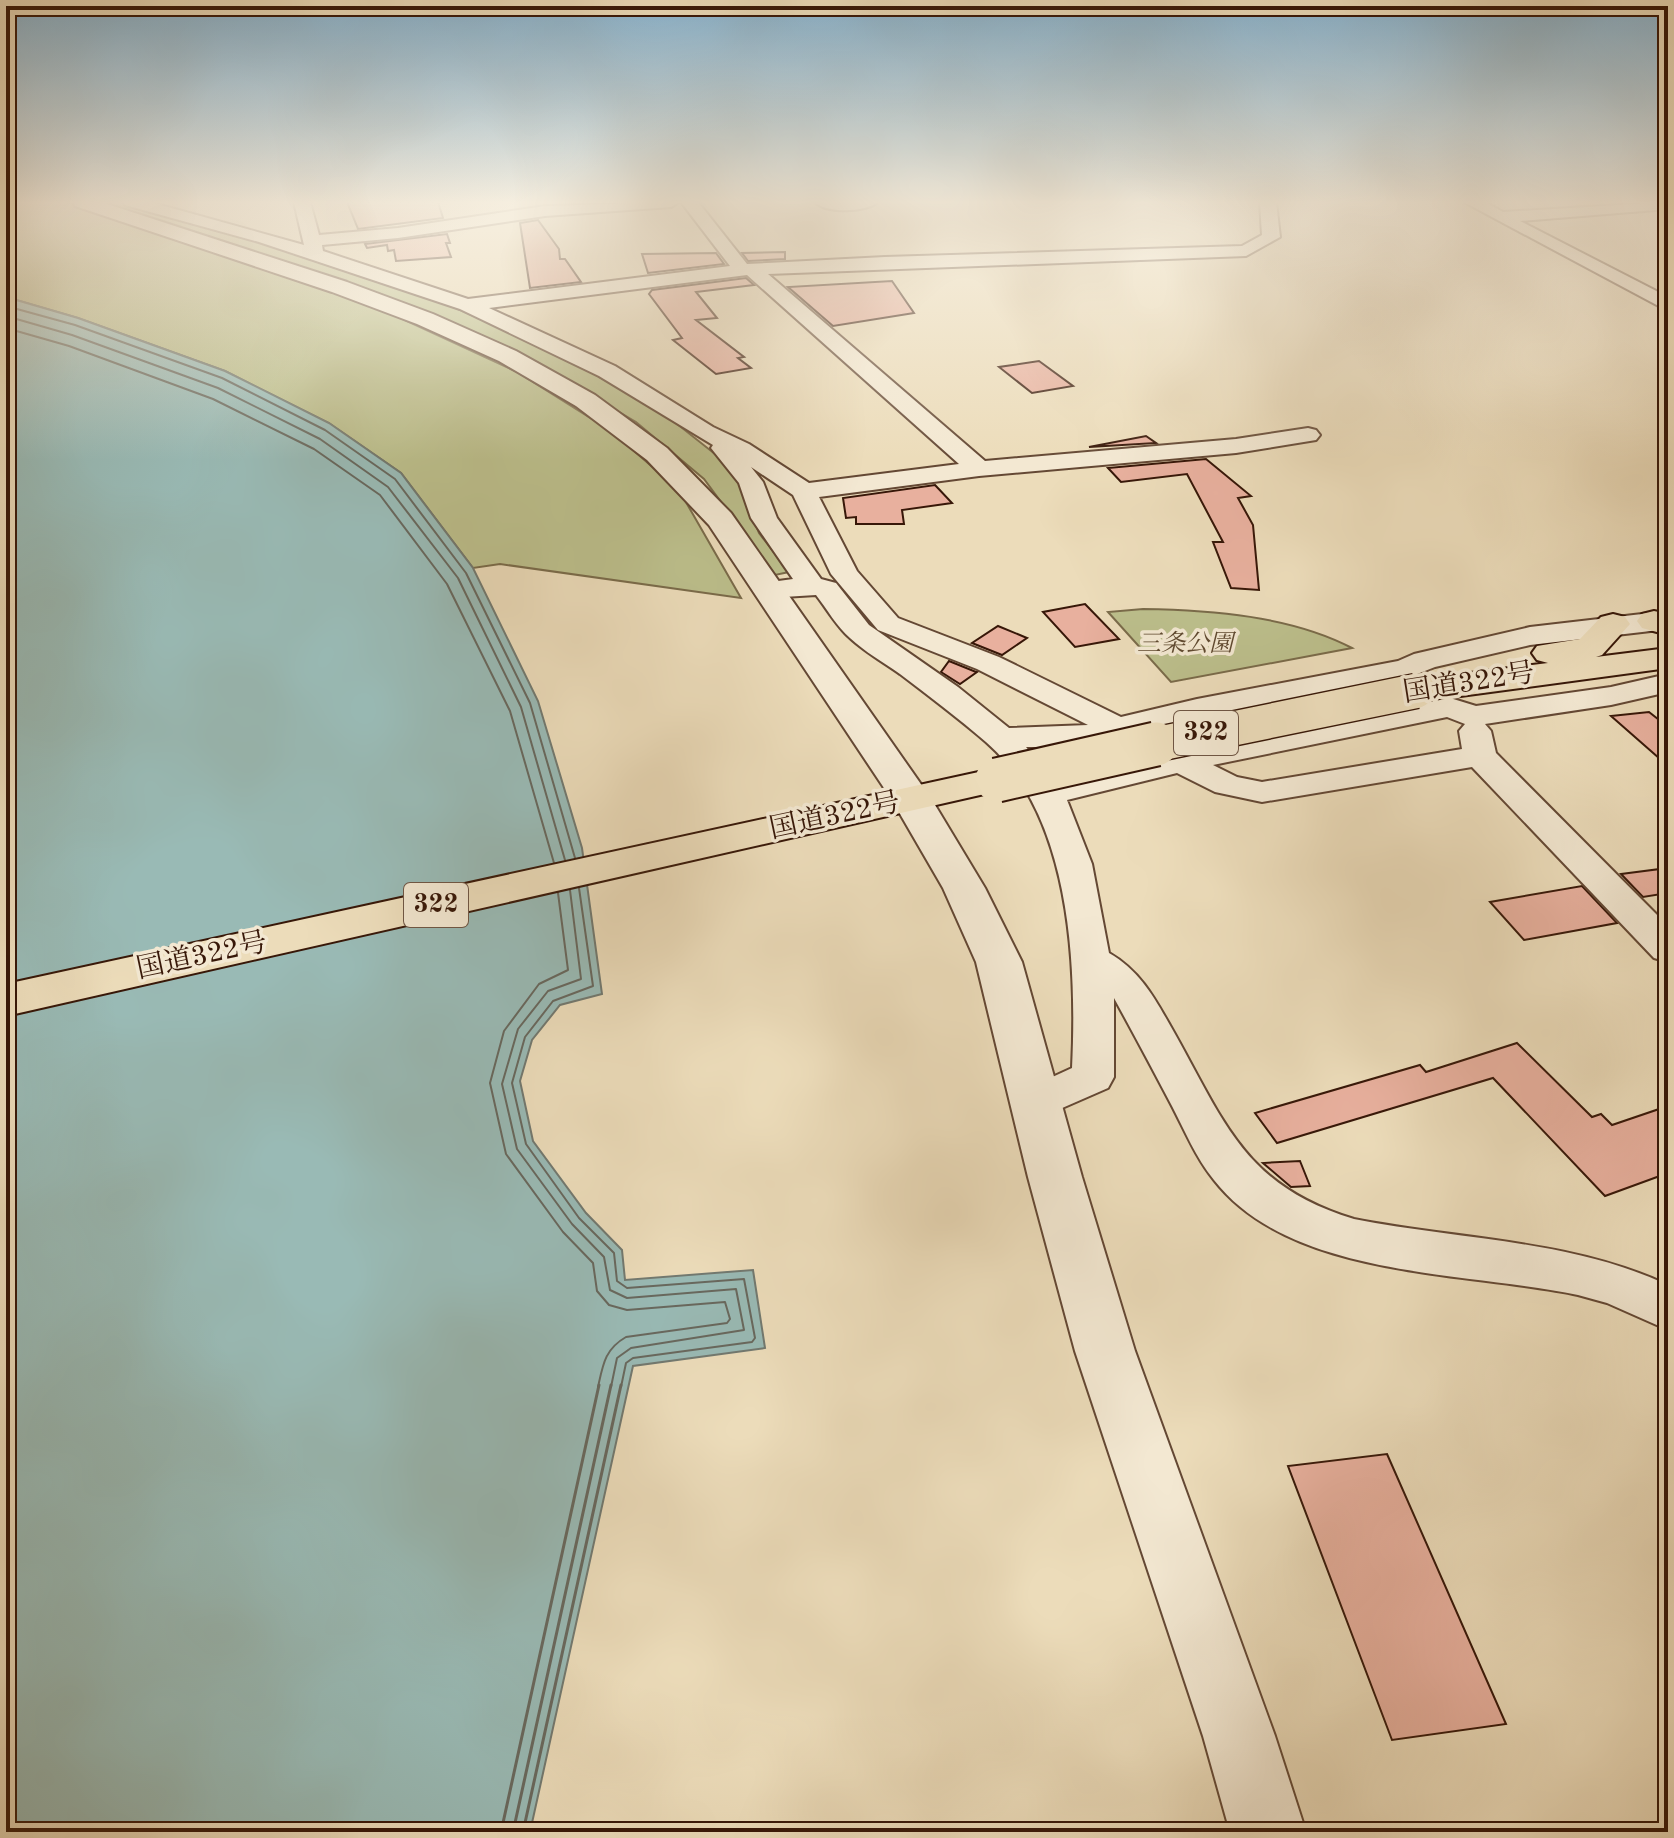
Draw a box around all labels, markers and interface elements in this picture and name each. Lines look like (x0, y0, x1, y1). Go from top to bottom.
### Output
park label: 三条公園 (1137, 630, 1237, 657)
street label: 国道322号 (1401, 657, 1537, 708)
road number: 322 (1174, 711, 1238, 755)
street label: 国道322号 (767, 787, 903, 844)
road number: 322 (404, 883, 468, 927)
street label: 国道322号 (134, 927, 270, 984)

